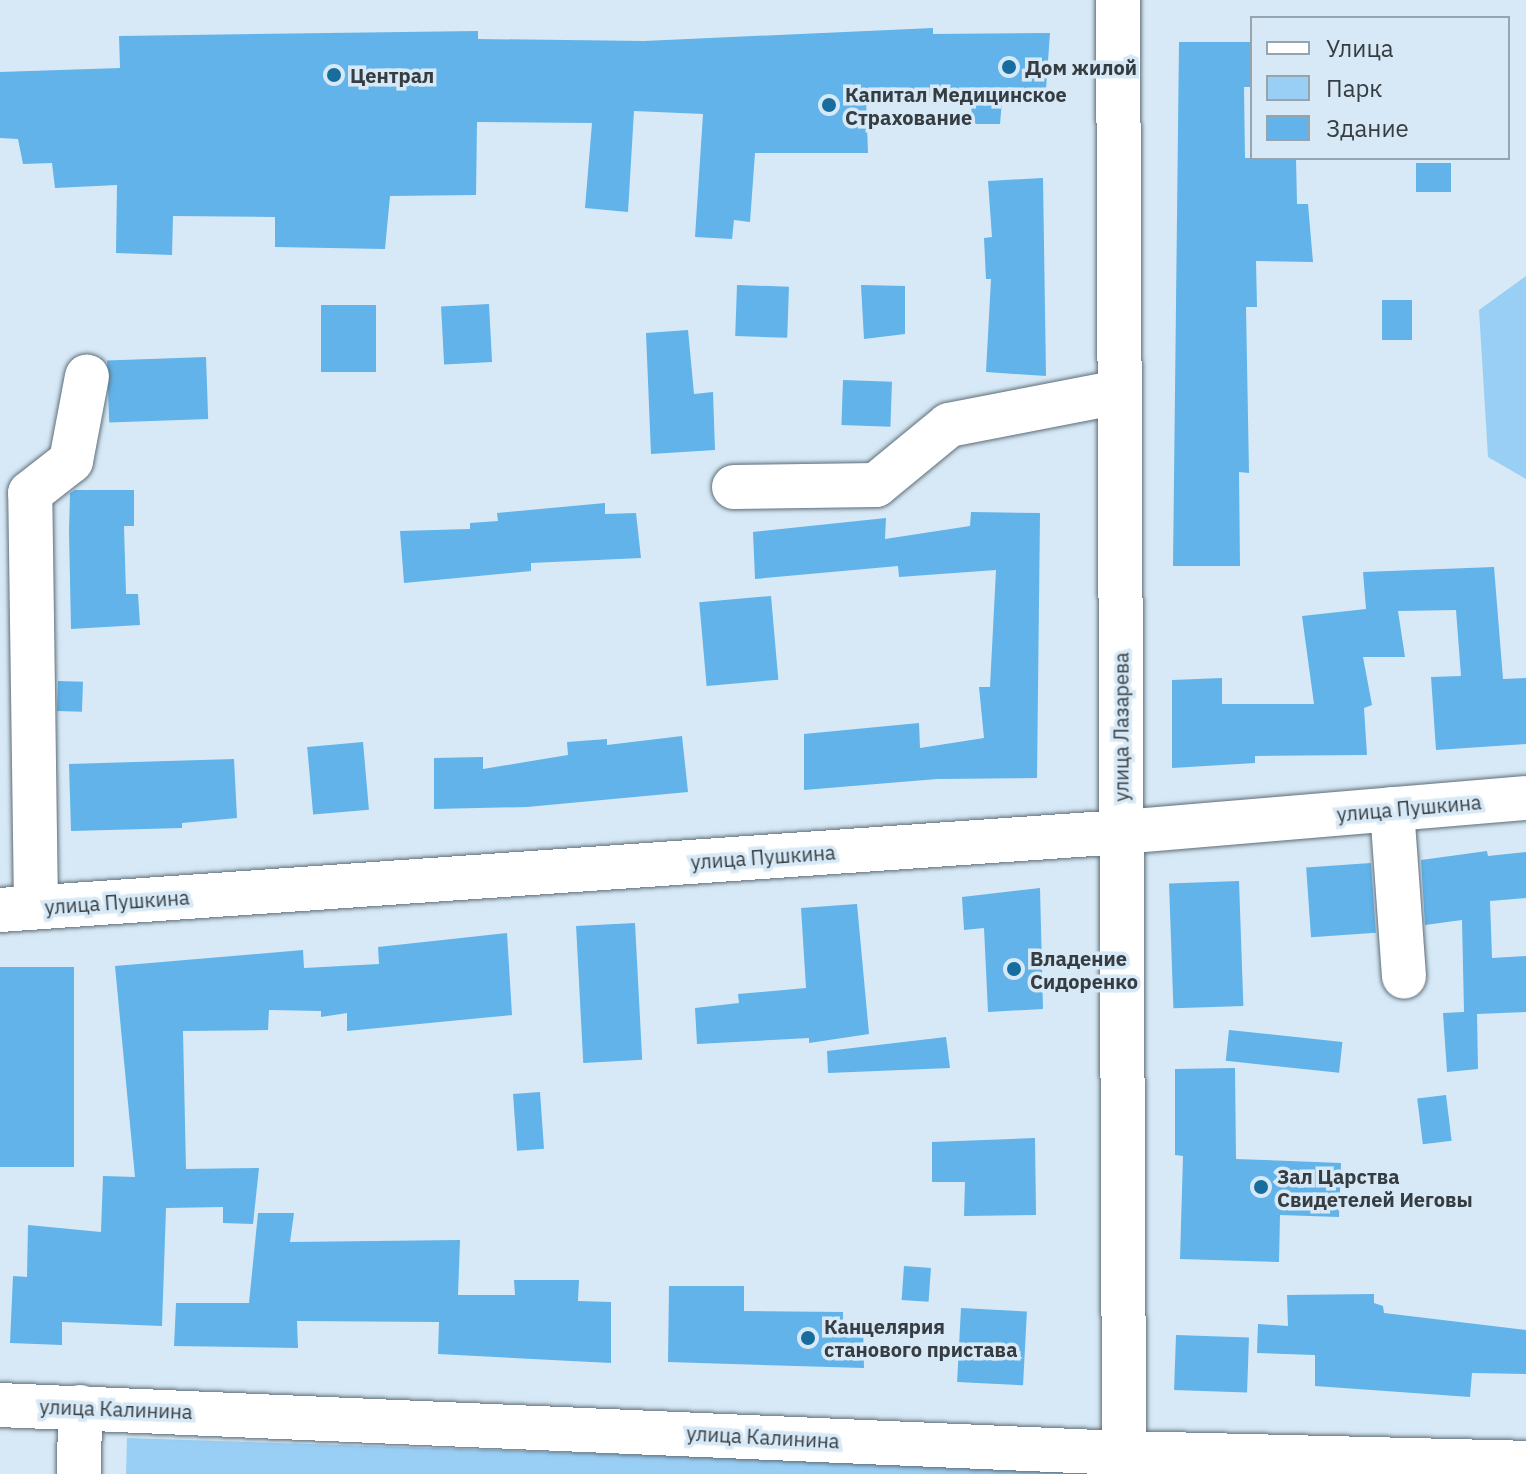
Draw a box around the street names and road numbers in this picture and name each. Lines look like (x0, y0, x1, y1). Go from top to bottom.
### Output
street label: улица Лазарева (1109, 652, 1133, 802)
street label: улица Пушкина (1336, 790, 1482, 826)
street label: улица Пушкина (690, 840, 836, 874)
street label: улица Пушкина (44, 885, 190, 919)
street label: улица Калинина (39, 1394, 193, 1424)
street label: улица Калинина (686, 1421, 840, 1453)

